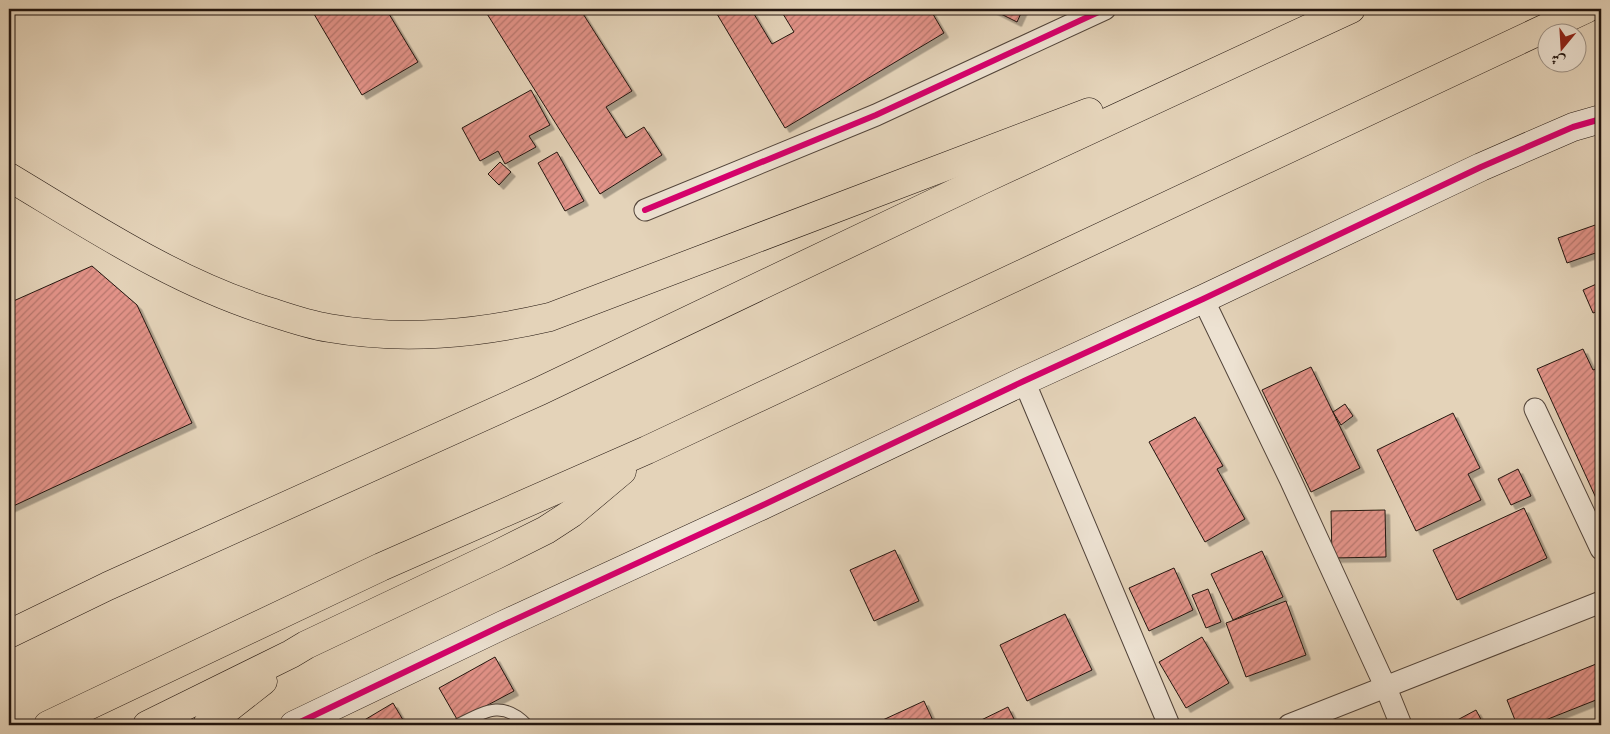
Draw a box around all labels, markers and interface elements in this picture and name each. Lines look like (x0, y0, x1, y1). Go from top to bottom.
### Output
north arrow (1538, 22, 1588, 72)
text: ش (1548, 50, 1567, 71)

